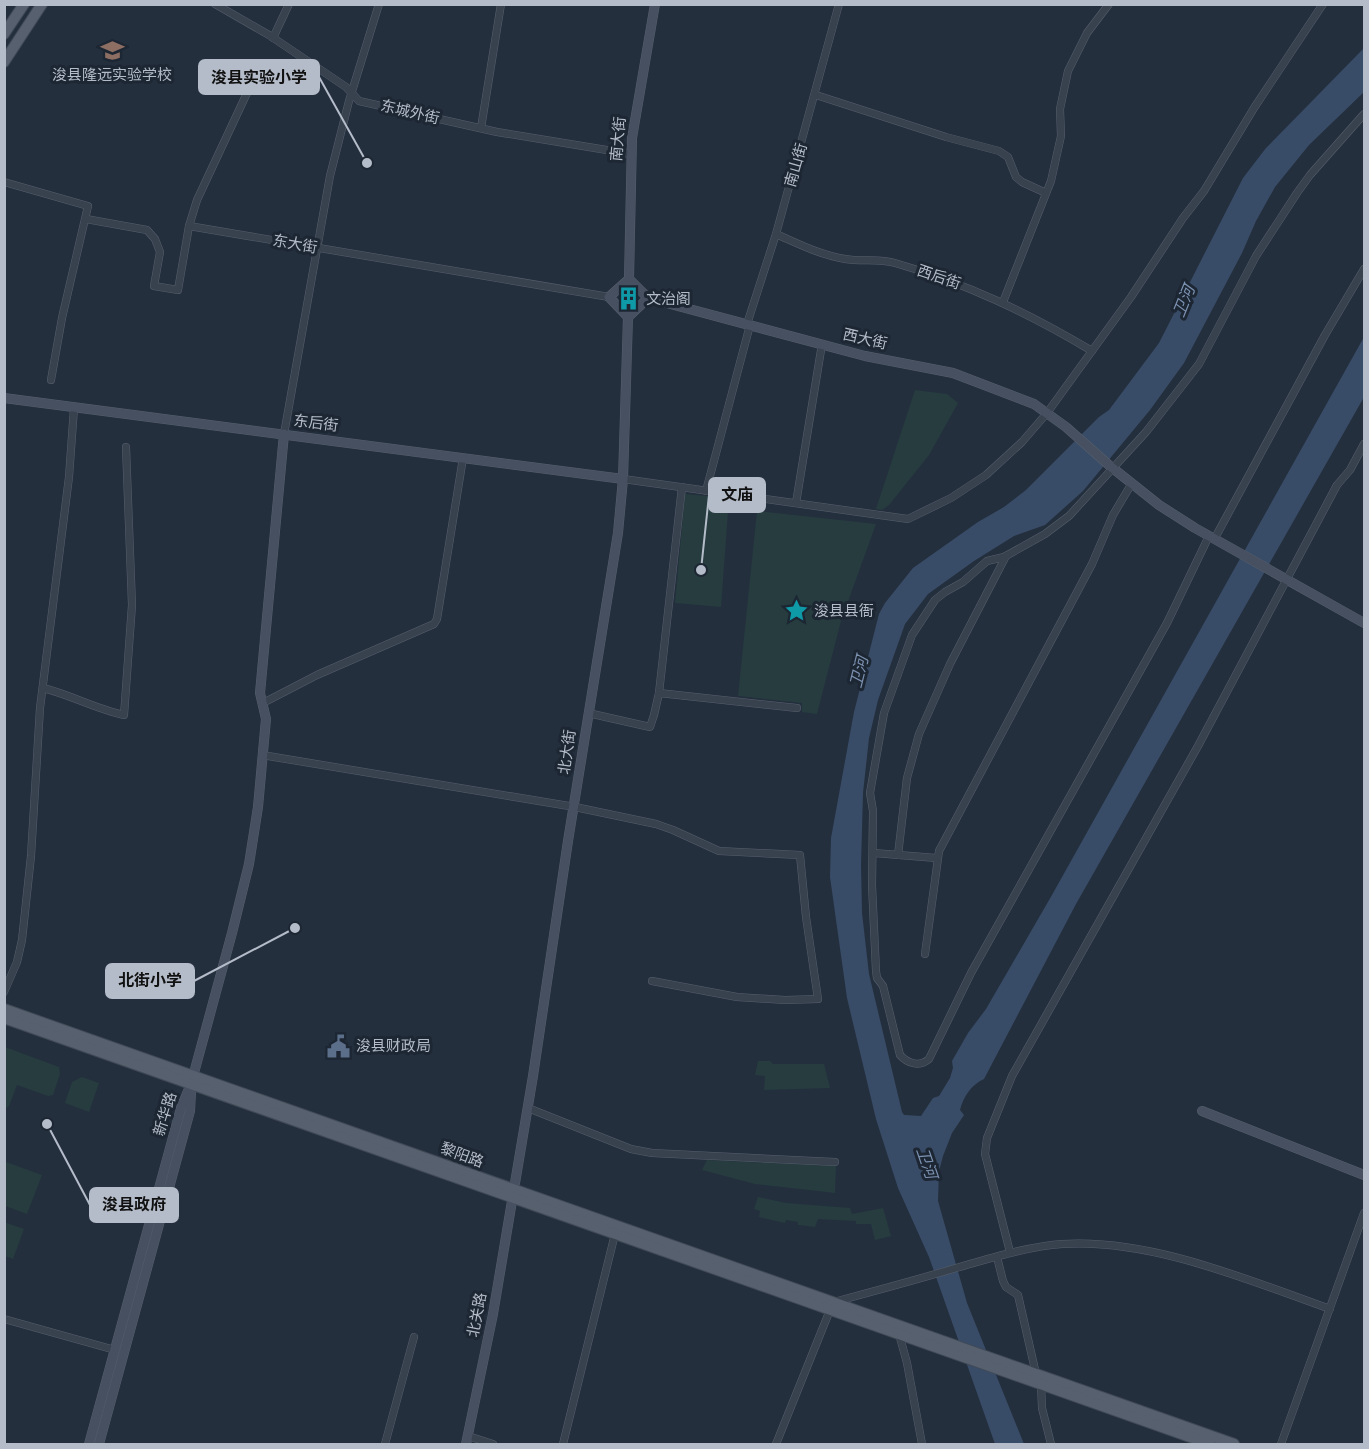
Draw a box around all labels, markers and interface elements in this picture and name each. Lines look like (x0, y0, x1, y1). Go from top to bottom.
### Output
school or university icon: 浚县隆远实验学校 (99, 38, 125, 64)
callout: 浚县实验小学 (199, 60, 319, 94)
place label: 浚县隆远实验学校 (52, 66, 172, 84)
text: 浚县实验小学 (211, 68, 307, 87)
street label: 东城外街 (379, 96, 441, 128)
street label: 南大街 (607, 116, 629, 162)
street label: 南山街 (781, 141, 811, 189)
street label: 东大街 (271, 231, 319, 257)
street label: 西后街 (915, 261, 963, 293)
water label: 卫河 (1169, 280, 1200, 319)
building icon: 文治阁 (615, 286, 641, 312)
place label: 文治阁 (646, 290, 691, 308)
street label: 西大街 (841, 325, 889, 353)
street label: 东后街 (293, 411, 339, 435)
callout: 文庙 (709, 478, 765, 512)
text: 文庙 (721, 485, 753, 504)
place icon: 浚县县衙 (783, 598, 809, 624)
place label: 浚县县衙 (814, 602, 874, 620)
water label: 卫河 (846, 651, 873, 690)
street label: 北大街 (555, 728, 579, 776)
callout: 北街小学 (106, 964, 194, 998)
text: 北街小学 (118, 971, 182, 990)
public building icon: 浚县财政局 (325, 1033, 351, 1059)
place label: 浚县财政局 (356, 1037, 431, 1055)
street label: 新华路 (150, 1090, 180, 1138)
street label: 黎阳路 (438, 1139, 486, 1171)
water label: 卫河 (913, 1145, 942, 1184)
callout: 浚县政府 (90, 1188, 178, 1222)
text: 浚县政府 (102, 1195, 166, 1214)
street label: 北关路 (464, 1291, 490, 1339)

